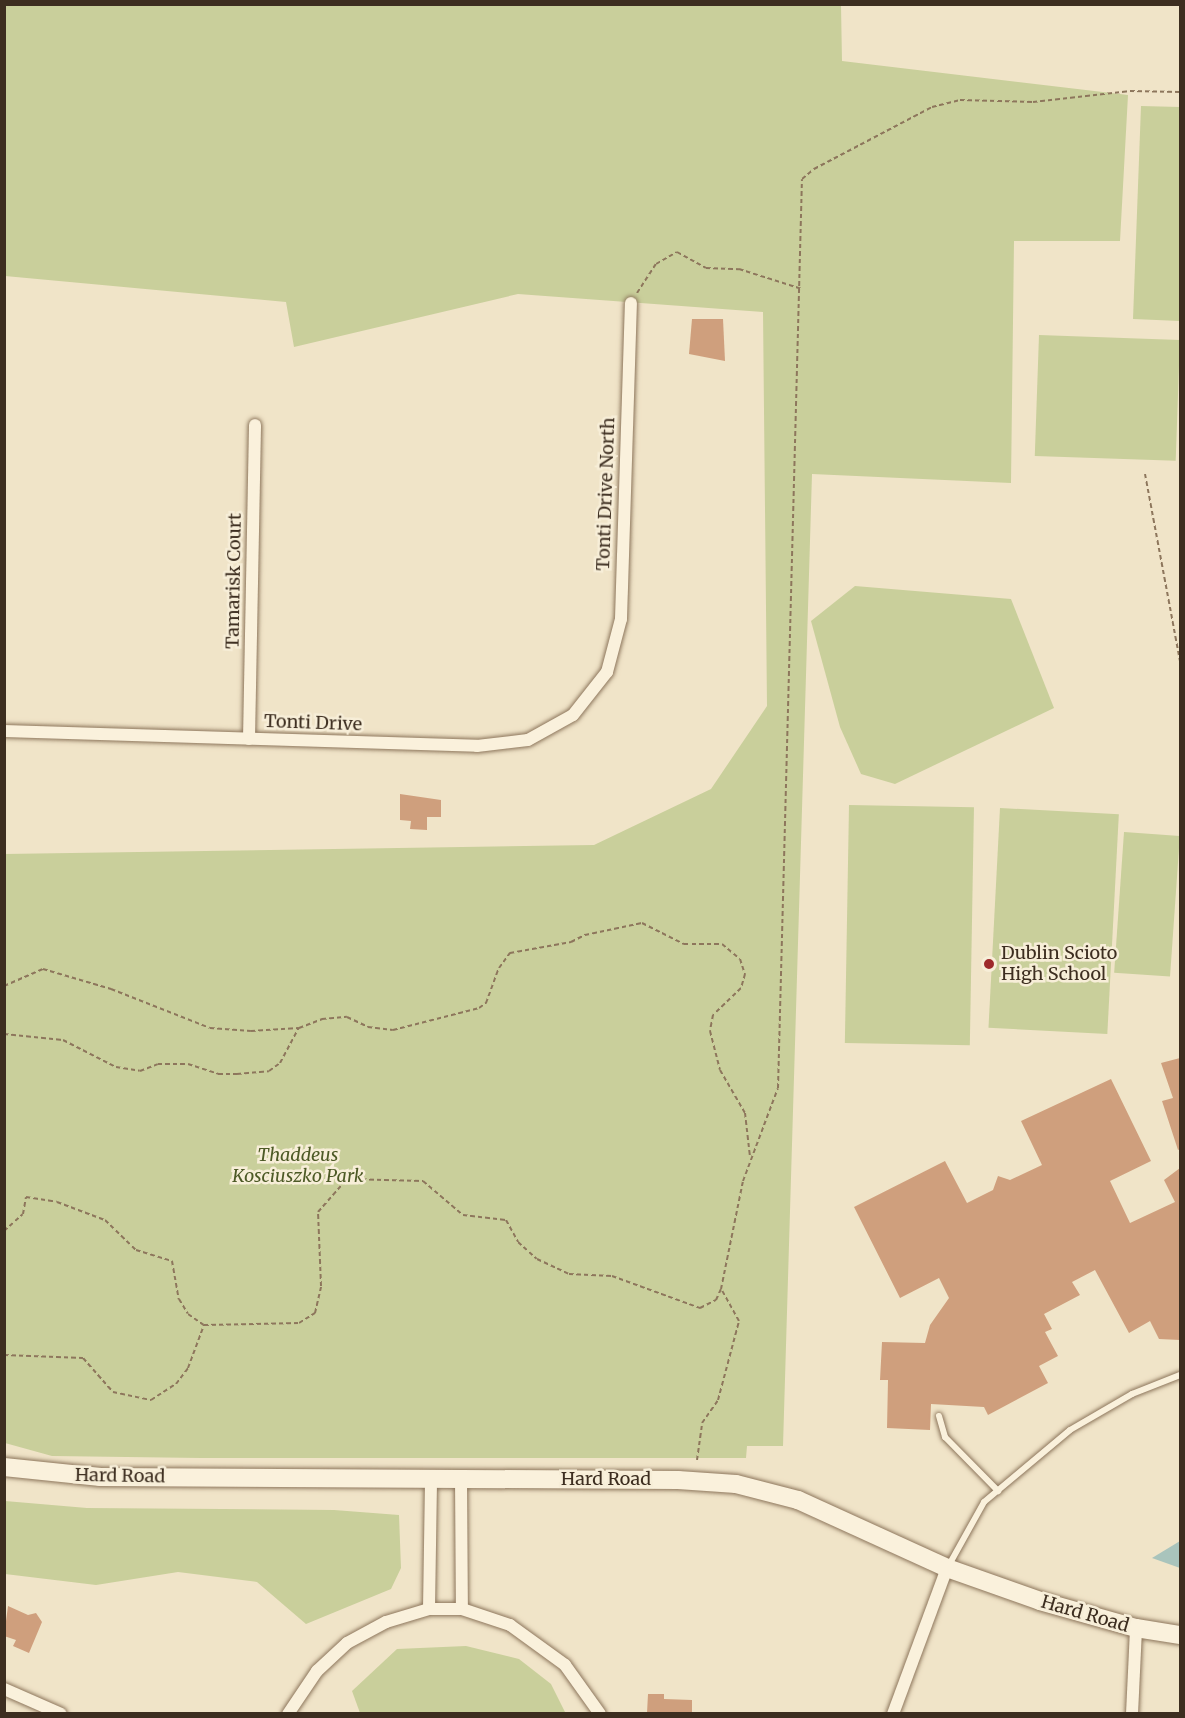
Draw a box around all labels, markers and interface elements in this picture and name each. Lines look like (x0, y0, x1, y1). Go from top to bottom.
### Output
street label: Tonti Drive North (593, 417, 619, 571)
street label: Tamarisk Court (222, 513, 246, 649)
street label: Tonti Drive (264, 710, 362, 736)
place label: Dublin Scioto High School (1001, 943, 1117, 986)
marker: Dublin Scioto High School (982, 957, 996, 971)
park label: Thaddeus Kosciuszko Park (232, 1145, 364, 1188)
street label: Hard Road (75, 1464, 165, 1488)
street label: Hard Road (561, 1468, 651, 1490)
street label: Hard Road (1039, 1591, 1131, 1637)

